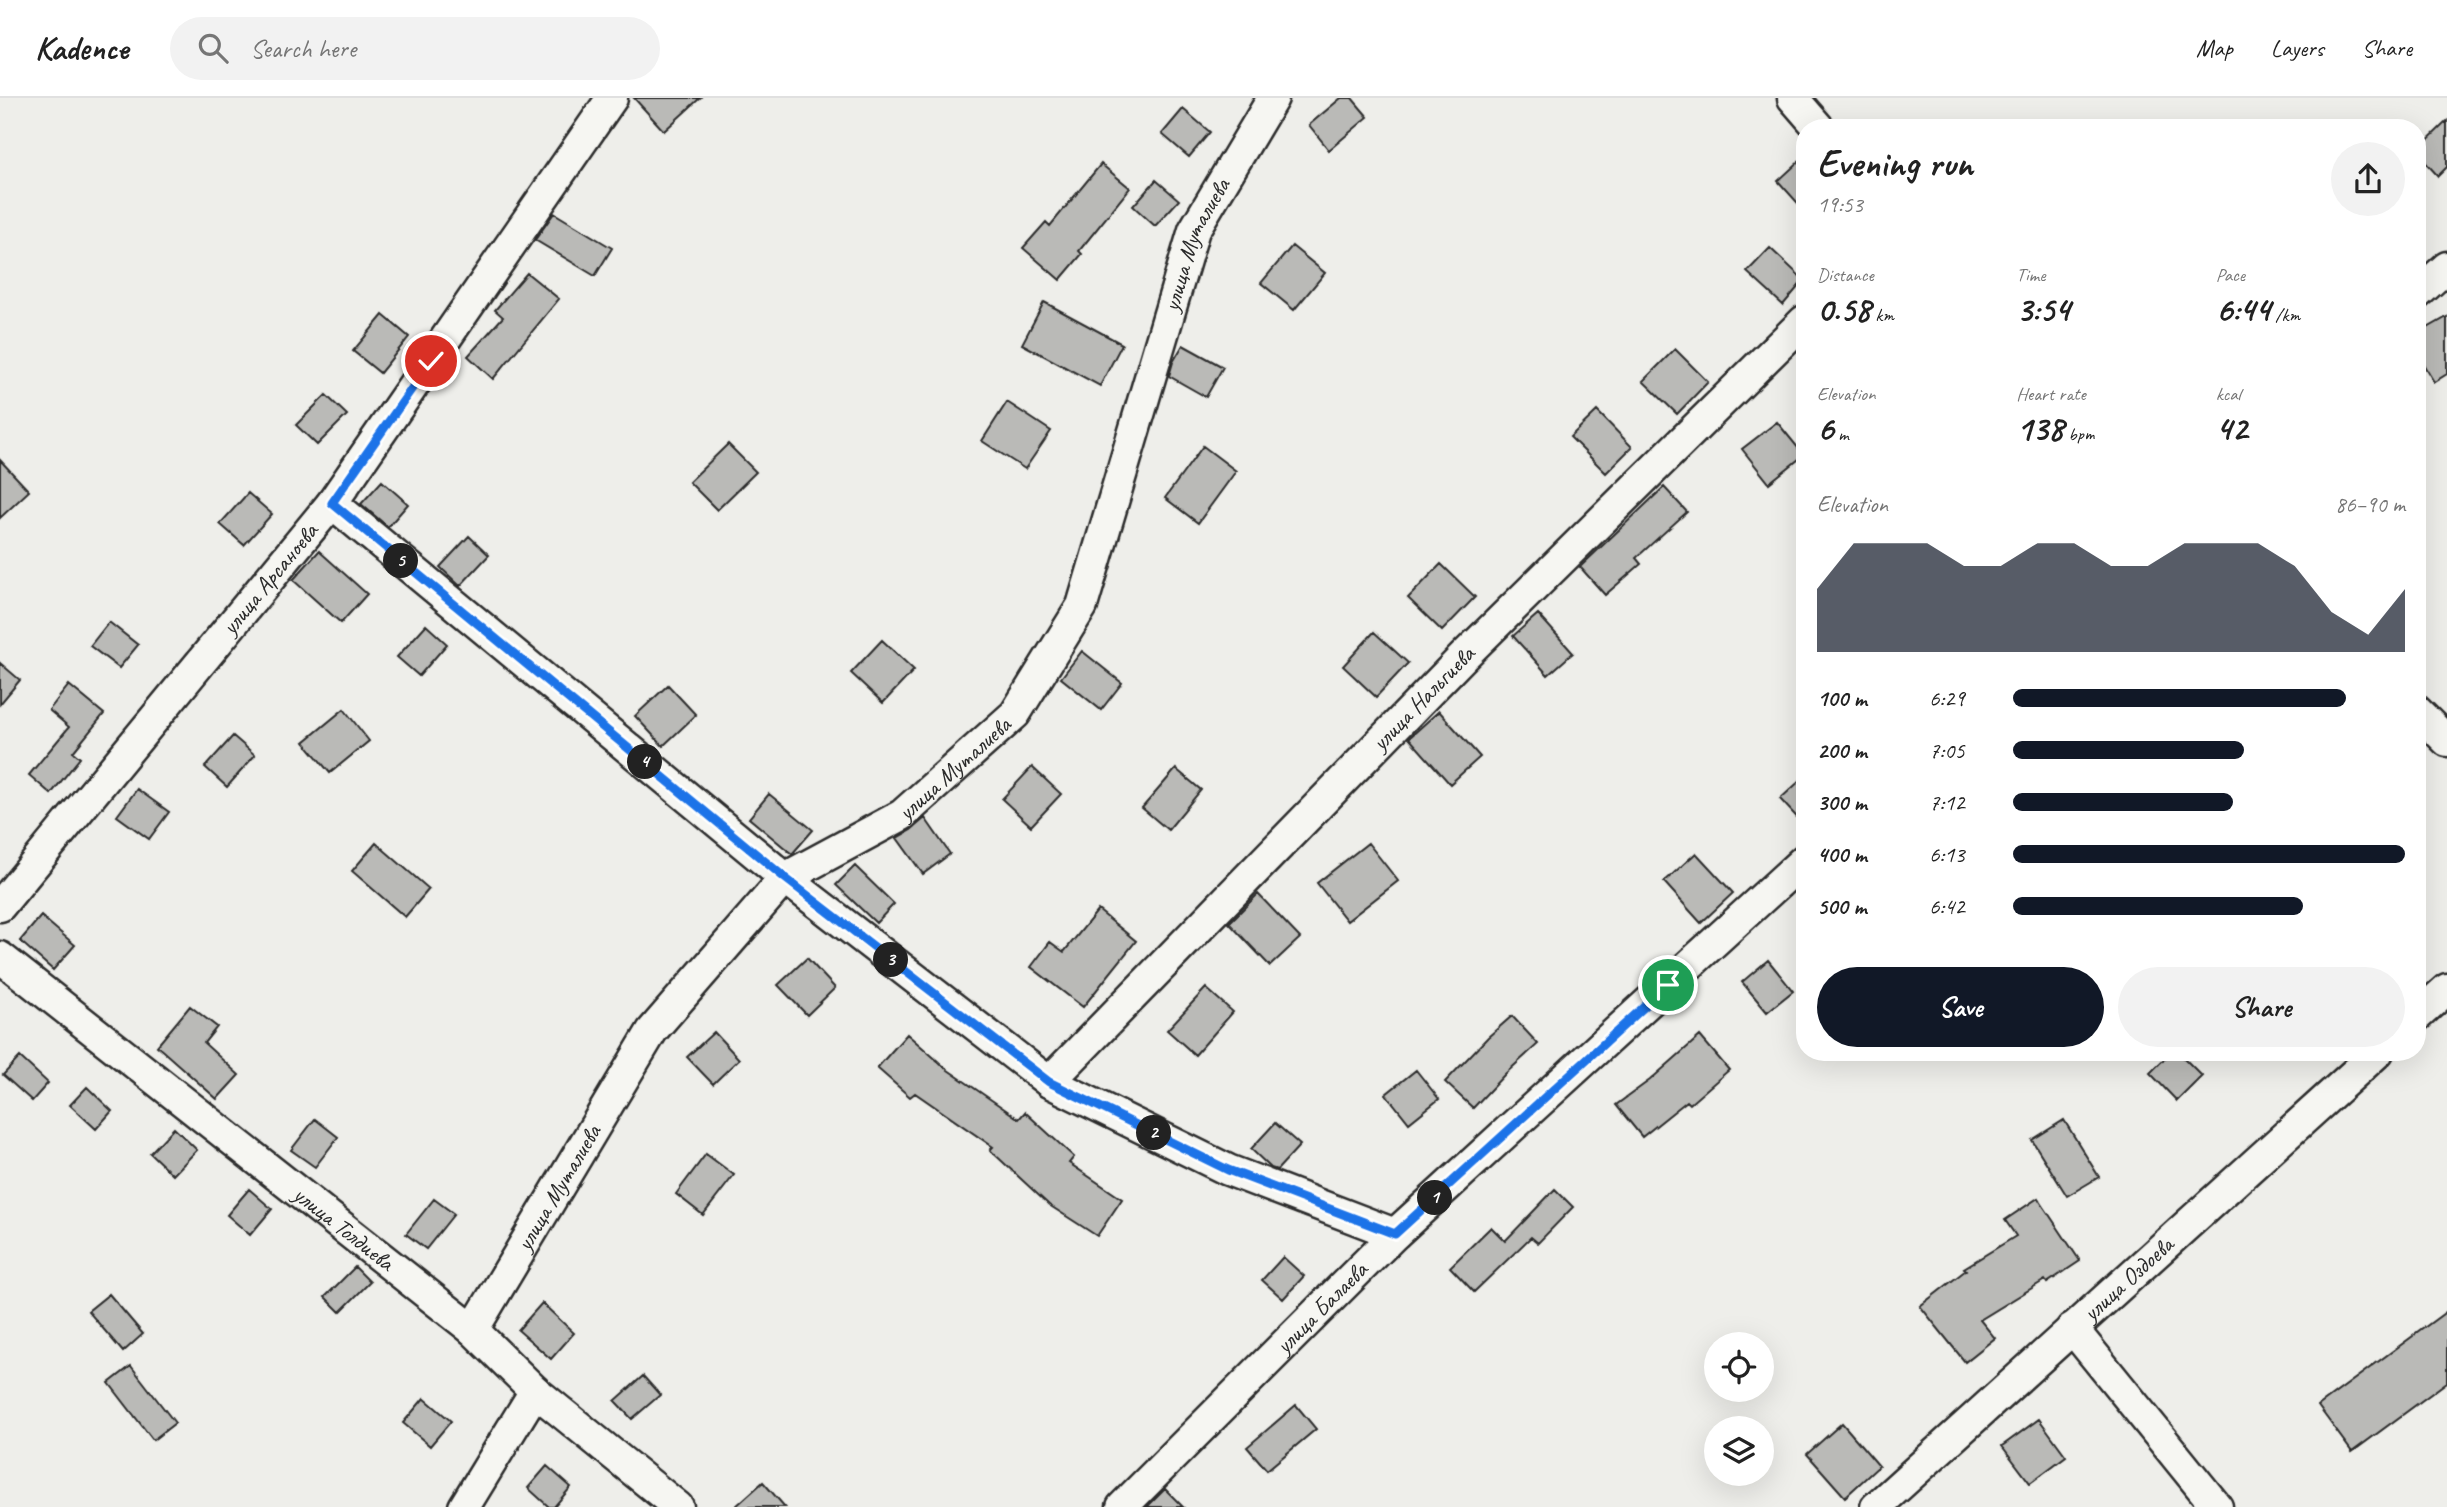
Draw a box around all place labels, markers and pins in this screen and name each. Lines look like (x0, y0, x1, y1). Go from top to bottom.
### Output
pin (401, 331, 461, 391)
pin: 5 (384, 544, 418, 578)
pin: 4 (628, 744, 662, 780)
pin: 3 (874, 942, 908, 978)
pin (1638, 955, 1698, 1015)
pin: 2 (1136, 1116, 1172, 1150)
pin: 1 (1418, 1180, 1452, 1216)

